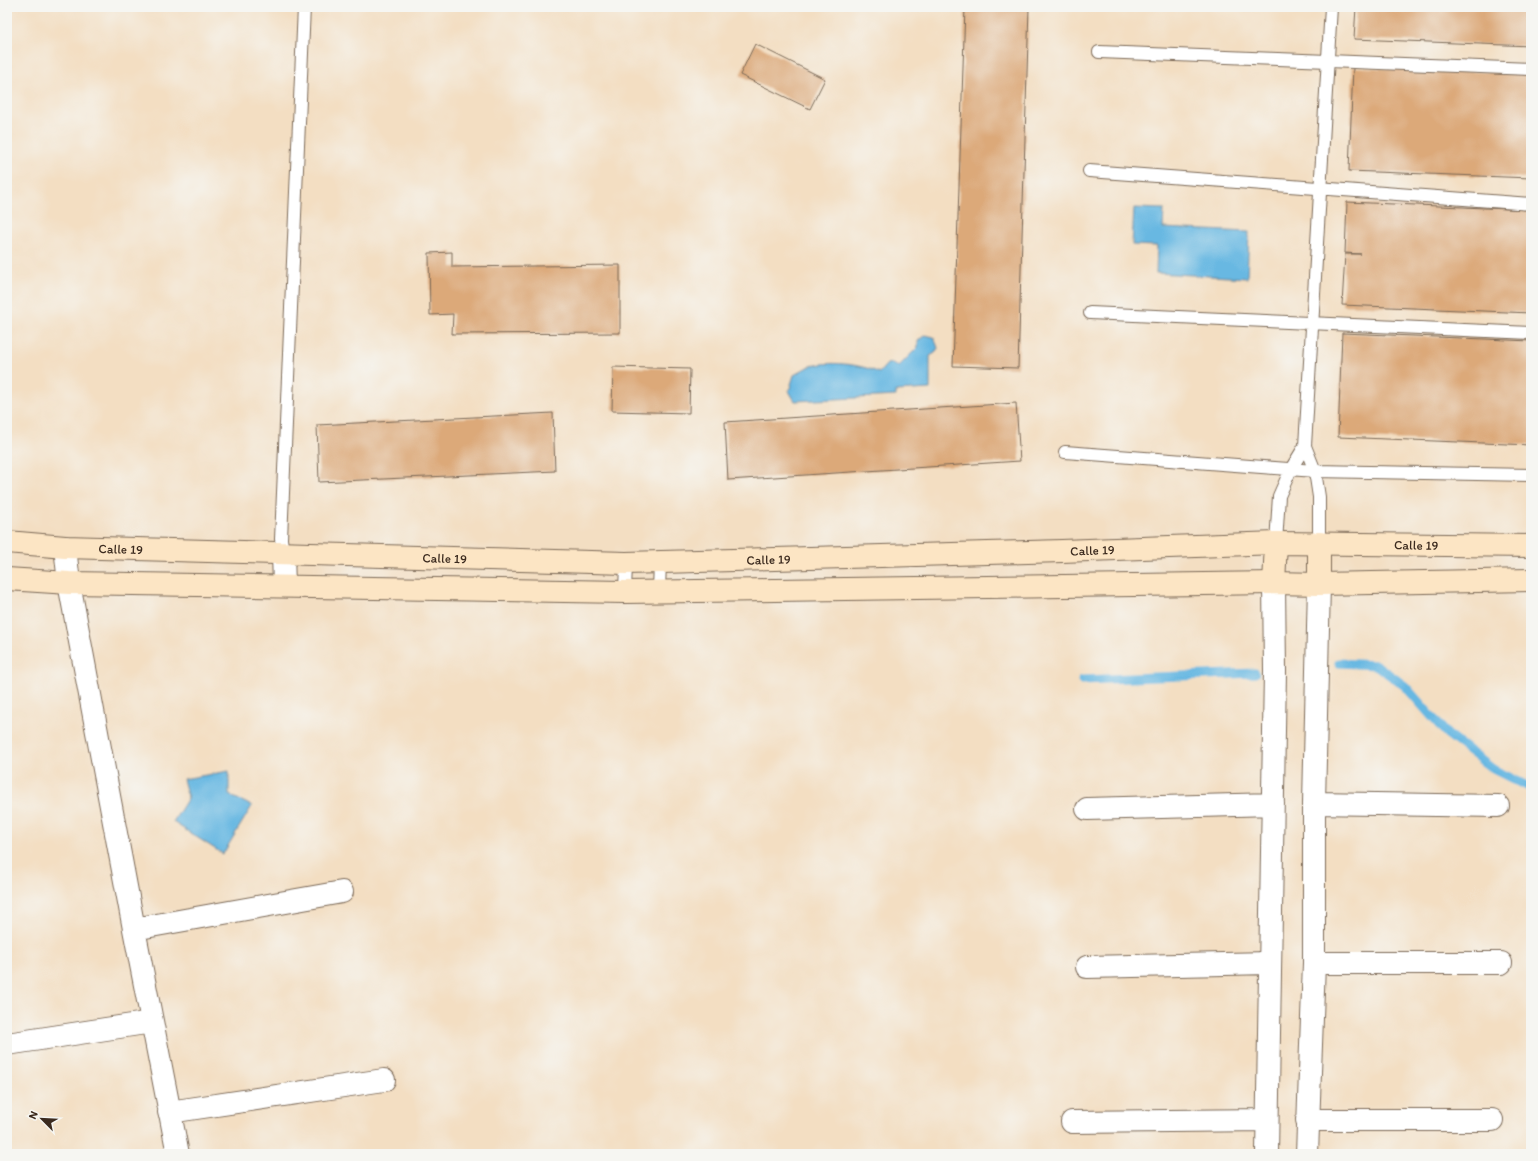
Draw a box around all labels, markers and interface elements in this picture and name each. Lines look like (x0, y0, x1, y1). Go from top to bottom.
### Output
street label: Calle 19 (1394, 537, 1439, 553)
street label: Calle 19 (98, 541, 143, 557)
street label: Calle 19 (1070, 542, 1115, 559)
street label: Calle 19 (422, 550, 467, 566)
street label: Calle 19 (746, 551, 791, 568)
north arrow (22, 1099, 62, 1139)
text: N (26, 1109, 41, 1121)

